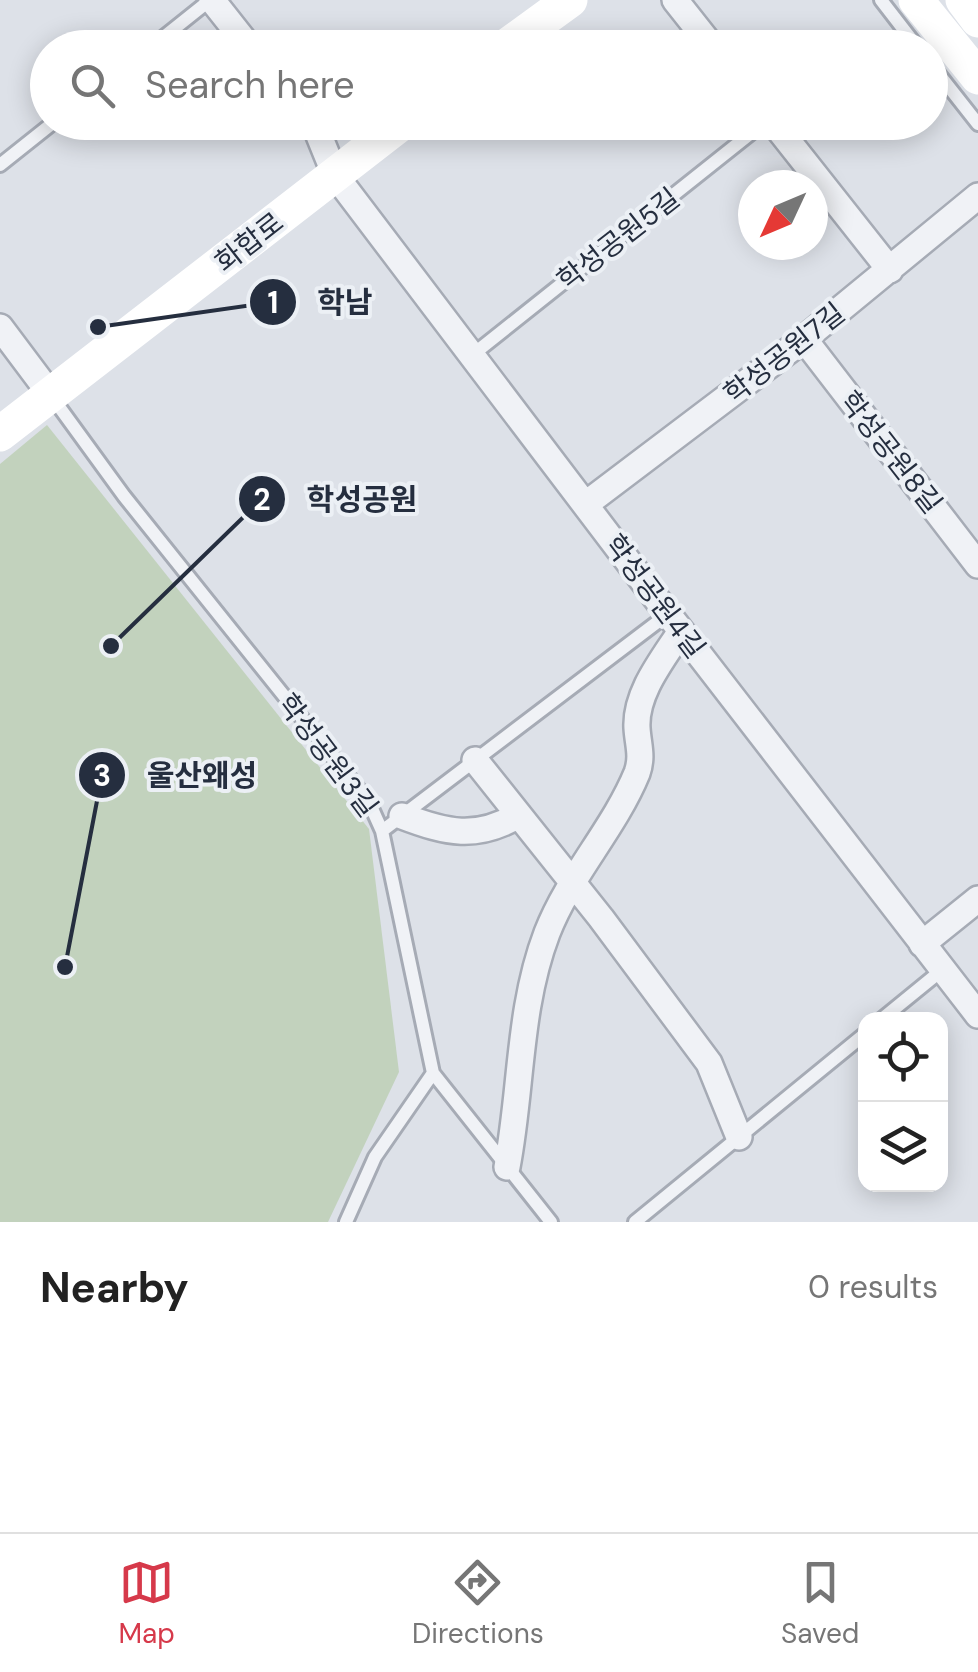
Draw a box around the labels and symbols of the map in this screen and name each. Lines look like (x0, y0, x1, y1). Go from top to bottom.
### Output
north arrow (738, 170, 828, 260)
street label: 학성공원5길 (549, 180, 687, 299)
street label: 화합로 (207, 204, 291, 281)
callout: 학남 (248, 272, 393, 332)
text: 1 (268, 283, 278, 322)
text: 학남 (317, 283, 373, 322)
street label: 학성공원7길 (716, 295, 852, 412)
street label: 학성공원8길 (831, 383, 950, 521)
callout: 학성공원 (237, 469, 437, 529)
text: 2 (253, 480, 271, 519)
text: 학성공원 (307, 480, 417, 519)
street label: 학성공원4길 (596, 527, 713, 666)
street label: 학성공원3길 (269, 686, 386, 824)
callout: 울산왜성 (77, 745, 277, 805)
text: 3 (93, 756, 111, 795)
text: 울산왜성 (147, 756, 257, 795)

